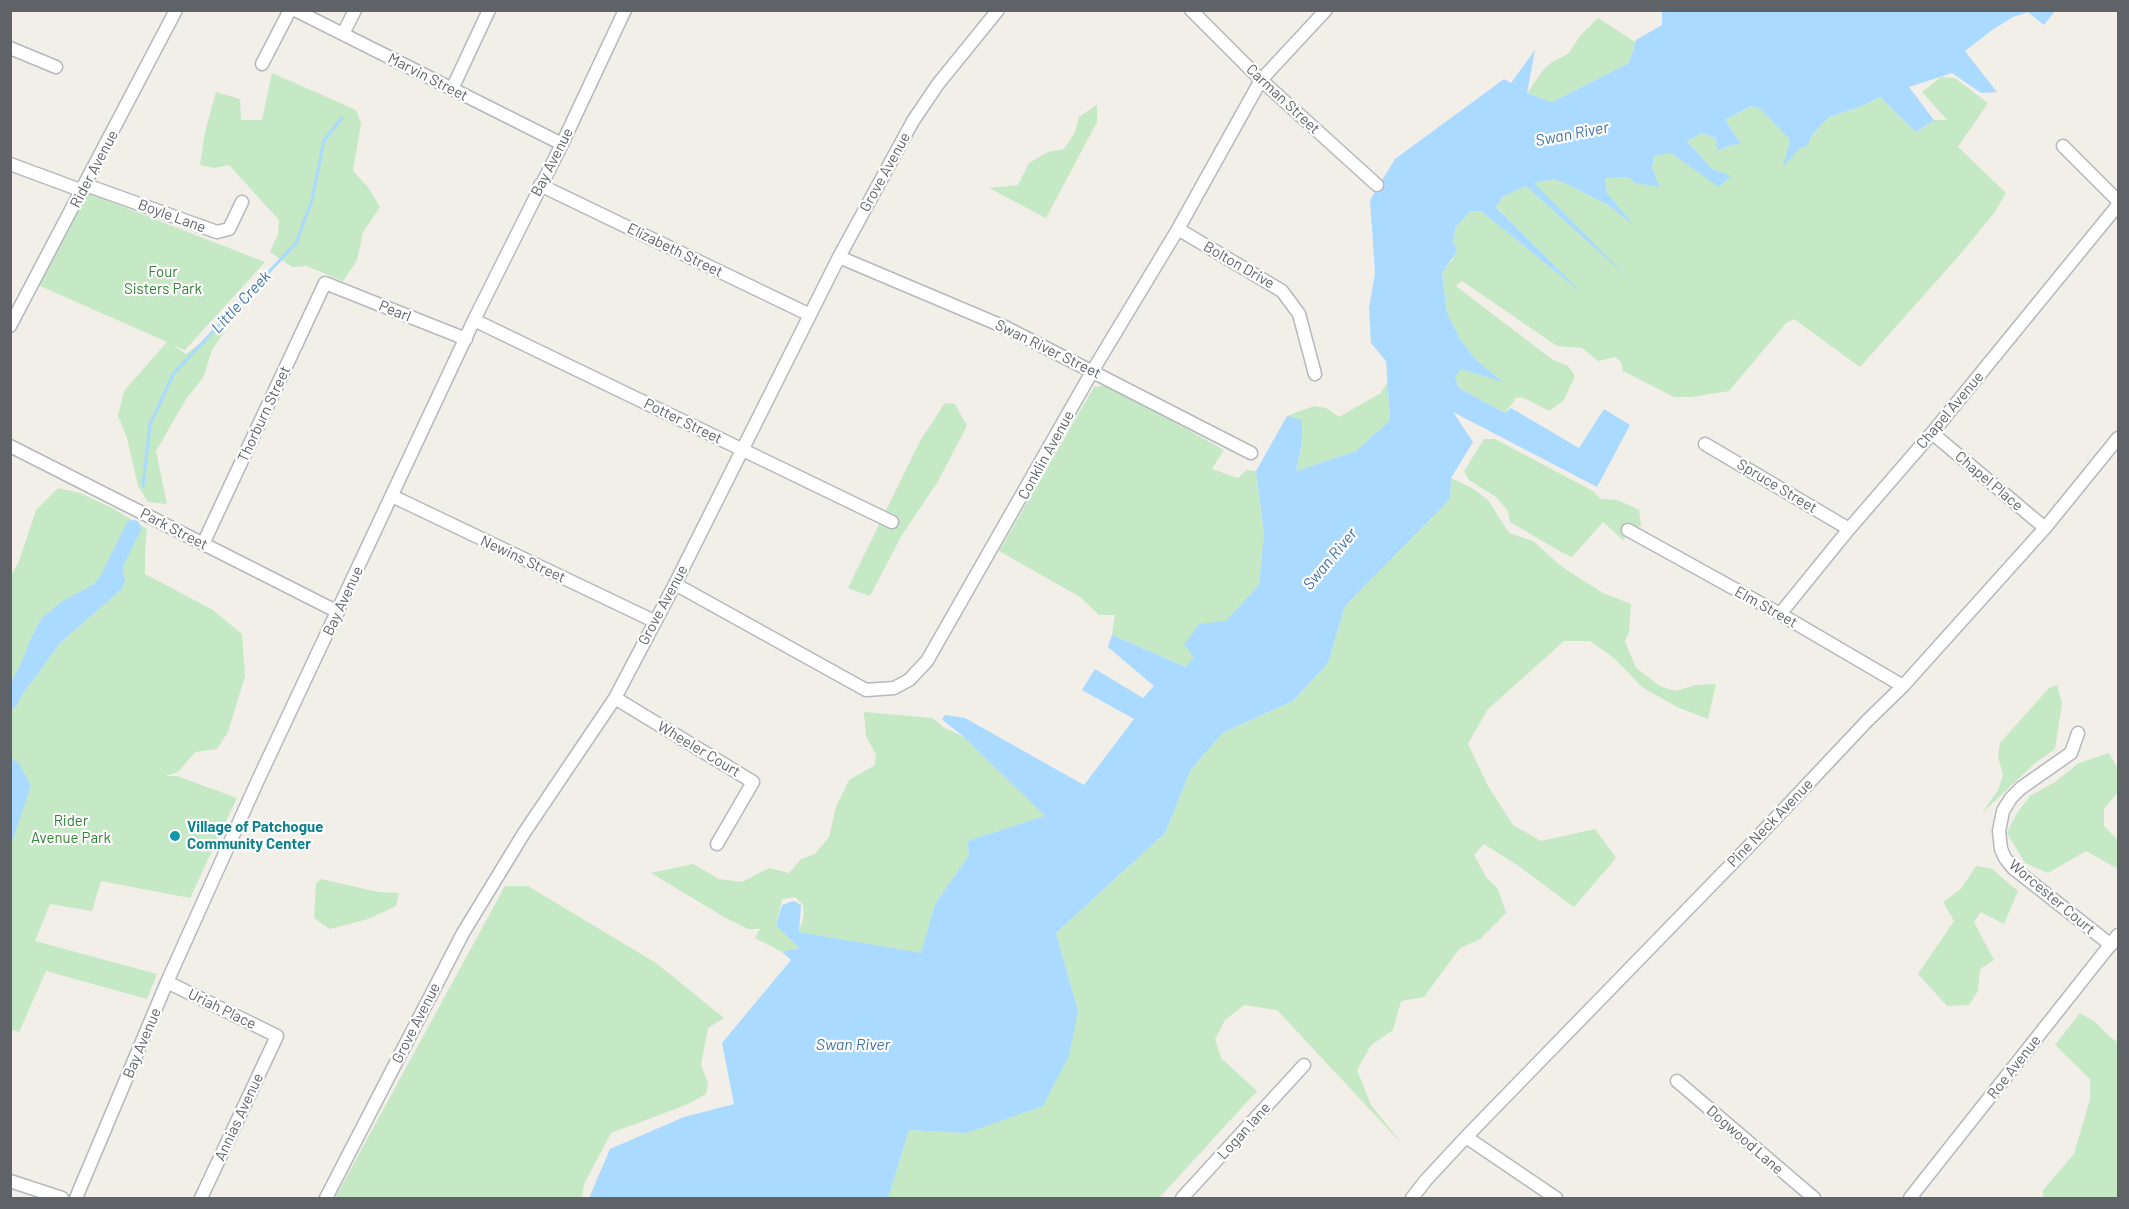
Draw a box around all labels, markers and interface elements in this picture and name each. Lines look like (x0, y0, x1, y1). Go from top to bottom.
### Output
street label: Marvin Street (385, 49, 471, 105)
street label: Carman Street (1242, 60, 1324, 138)
water label: Swan River (1534, 117, 1610, 151)
street label: Bay Avenue (527, 125, 577, 199)
street label: Rider Avenue (66, 127, 122, 211)
street label: Grove Avenue (856, 129, 914, 215)
street label: Boyle Lane (136, 195, 208, 237)
street label: Elizabeth Street (624, 219, 726, 281)
street label: Bolton Drive (1200, 237, 1278, 293)
park label: Four Sisters Park (124, 263, 202, 298)
water label: Little Creek (207, 267, 275, 337)
street label: Pearl (376, 296, 414, 326)
street label: Swan River Street (992, 316, 1104, 382)
street label: Thorburn Street (234, 363, 294, 465)
street label: Chapel Avenue (1913, 368, 1987, 452)
street label: Potter Street (641, 394, 725, 448)
street label: Conklin Avenue (1014, 407, 1078, 503)
street label: Chapel Place (1951, 447, 2027, 515)
street label: Spruce Street (1734, 455, 1820, 517)
street label: Park Street (137, 504, 211, 554)
water label: Swan River (1299, 524, 1361, 594)
street label: Newins Street (478, 531, 568, 587)
street label: Grove Avenue (634, 562, 692, 648)
street label: Bay Avenue (319, 563, 367, 639)
street label: Elm Street (1732, 582, 1800, 632)
street label: Wheeler Court (654, 717, 744, 781)
street label: Pine Neck Avenue (1723, 775, 1817, 871)
park label: Rider Avenue Park (31, 812, 111, 847)
place label: Village of Patchogue Community Center (187, 818, 323, 853)
marker: Village of Patchogue Community Center (168, 829, 182, 843)
street label: Worcester Court (2005, 856, 2099, 938)
street label: Grove Avenue (388, 980, 444, 1066)
street label: Uriah Place (185, 985, 259, 1033)
street label: Bay Avenue (119, 1005, 165, 1081)
street label: Roe Avenue (1984, 1032, 2044, 1102)
water label: Swan River (816, 1035, 890, 1055)
street label: Annias Avenue (211, 1070, 267, 1164)
street label: Logan lane (1214, 1099, 1274, 1163)
street label: Dogwood Lane (1703, 1102, 1787, 1178)

